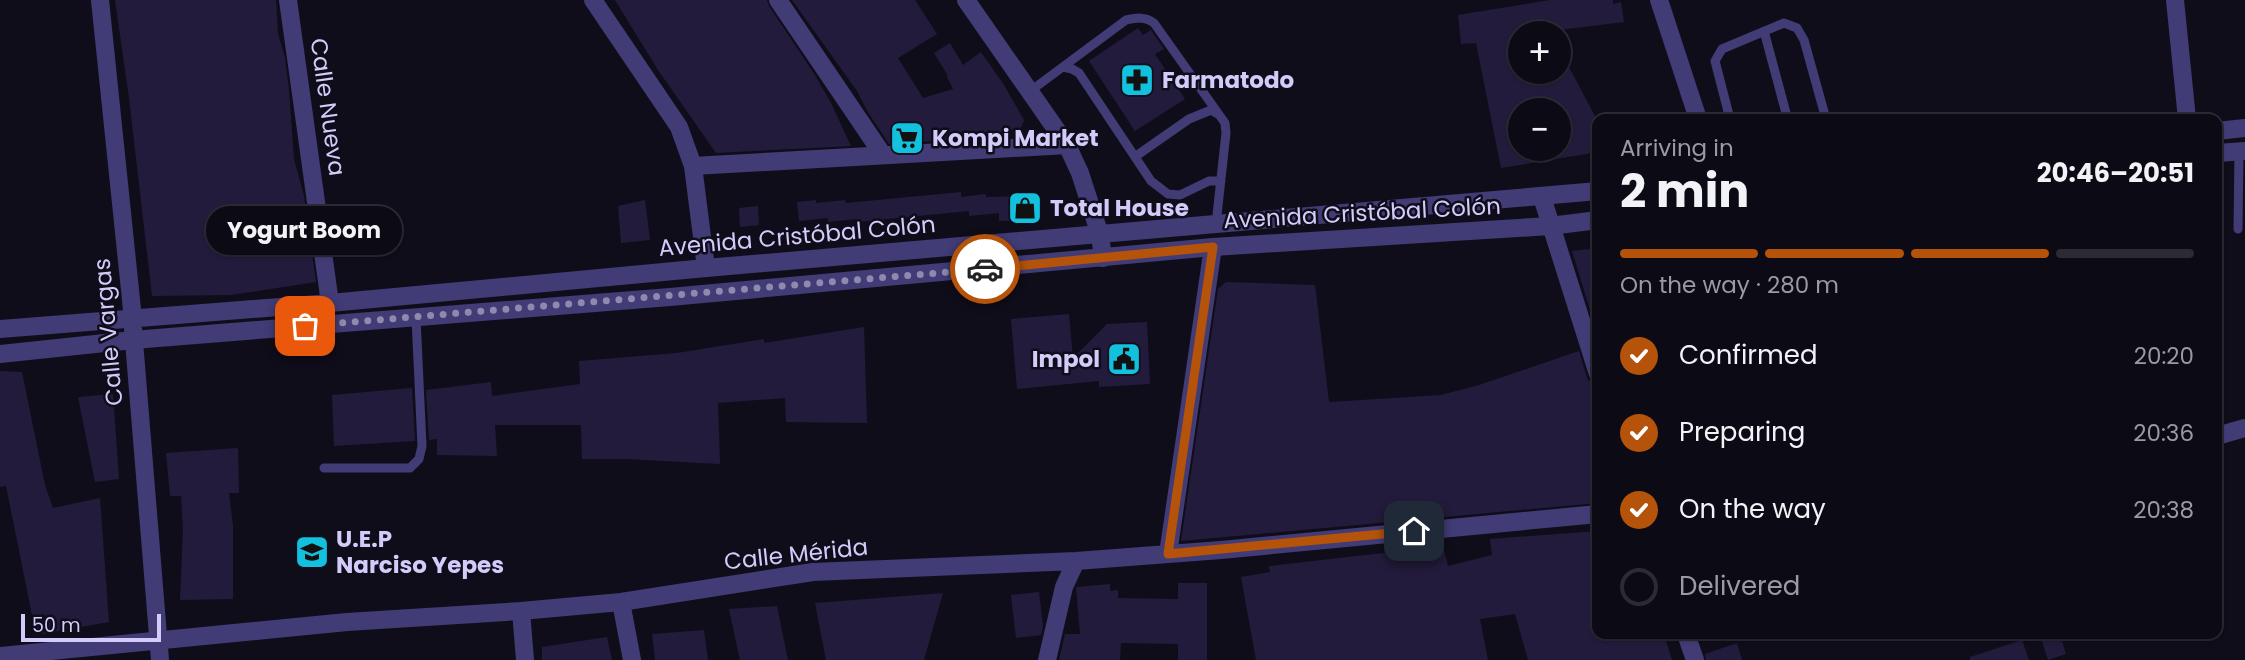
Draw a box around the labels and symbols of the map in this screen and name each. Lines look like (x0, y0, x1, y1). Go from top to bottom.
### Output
street label: Calle Nueva (303, 36, 353, 178)
pharmacy icon: Farmatodo (1118, 61, 1156, 99)
place label: Farmatodo (1162, 64, 1294, 96)
supermarket icon: Kompi Market (888, 119, 926, 157)
place label: Kompi Market (932, 122, 1099, 154)
shop icon: Total House (1006, 189, 1044, 227)
street label: Avenida Cristóbal Colón (1222, 190, 1502, 236)
place label: Total House (1050, 192, 1189, 224)
callout: Yogurt Boom (207, 207, 403, 256)
street label: Avenida Cristóbal Colón (657, 208, 937, 264)
courier (950, 234, 1020, 304)
street label: Calle Vargas (86, 257, 130, 407)
pin (275, 296, 335, 356)
public building icon: Impol (1105, 340, 1143, 378)
place label: Impol (1032, 343, 1100, 375)
pin (1384, 501, 1444, 561)
place label: U.E.P Narciso Yepes (336, 523, 504, 581)
street label: Calle Mérida (723, 531, 869, 577)
school or university icon: U.E.P Narciso Yepes (293, 533, 331, 571)
scale bar (21, 611, 161, 643)

